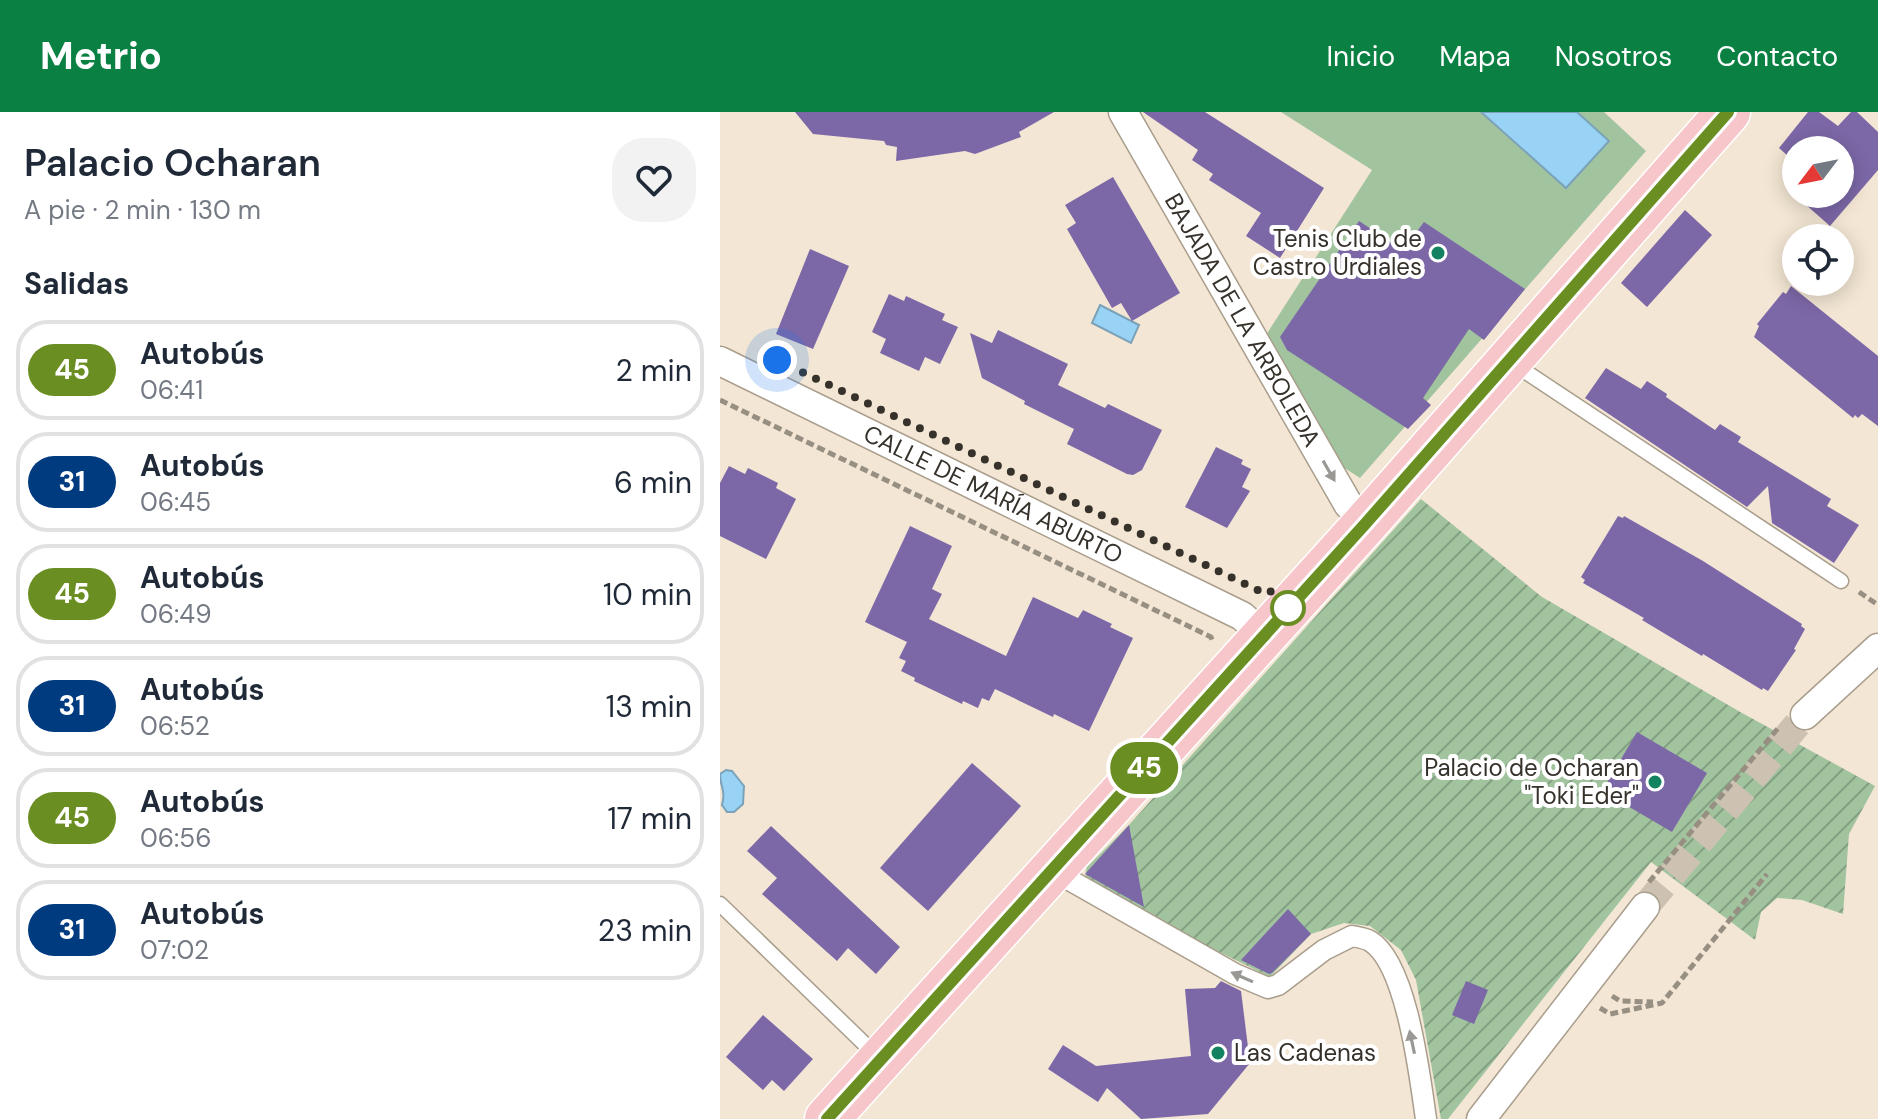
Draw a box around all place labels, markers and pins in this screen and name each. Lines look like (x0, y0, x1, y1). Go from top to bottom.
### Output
place label: Tenis Club de Castro Urdiales (1253, 223, 1422, 282)
marker: Tenis Club de Castro Urdiales (1429, 244, 1447, 262)
unlabelled marker (1271, 591, 1305, 625)
place label: Palacio de Ocharan "Toki Eder" (1424, 752, 1639, 811)
marker: Palacio de Ocharan "Toki Eder" (1646, 773, 1664, 791)
place label: Las Cadenas (1234, 1037, 1376, 1068)
marker: Las Cadenas (1209, 1044, 1227, 1062)

